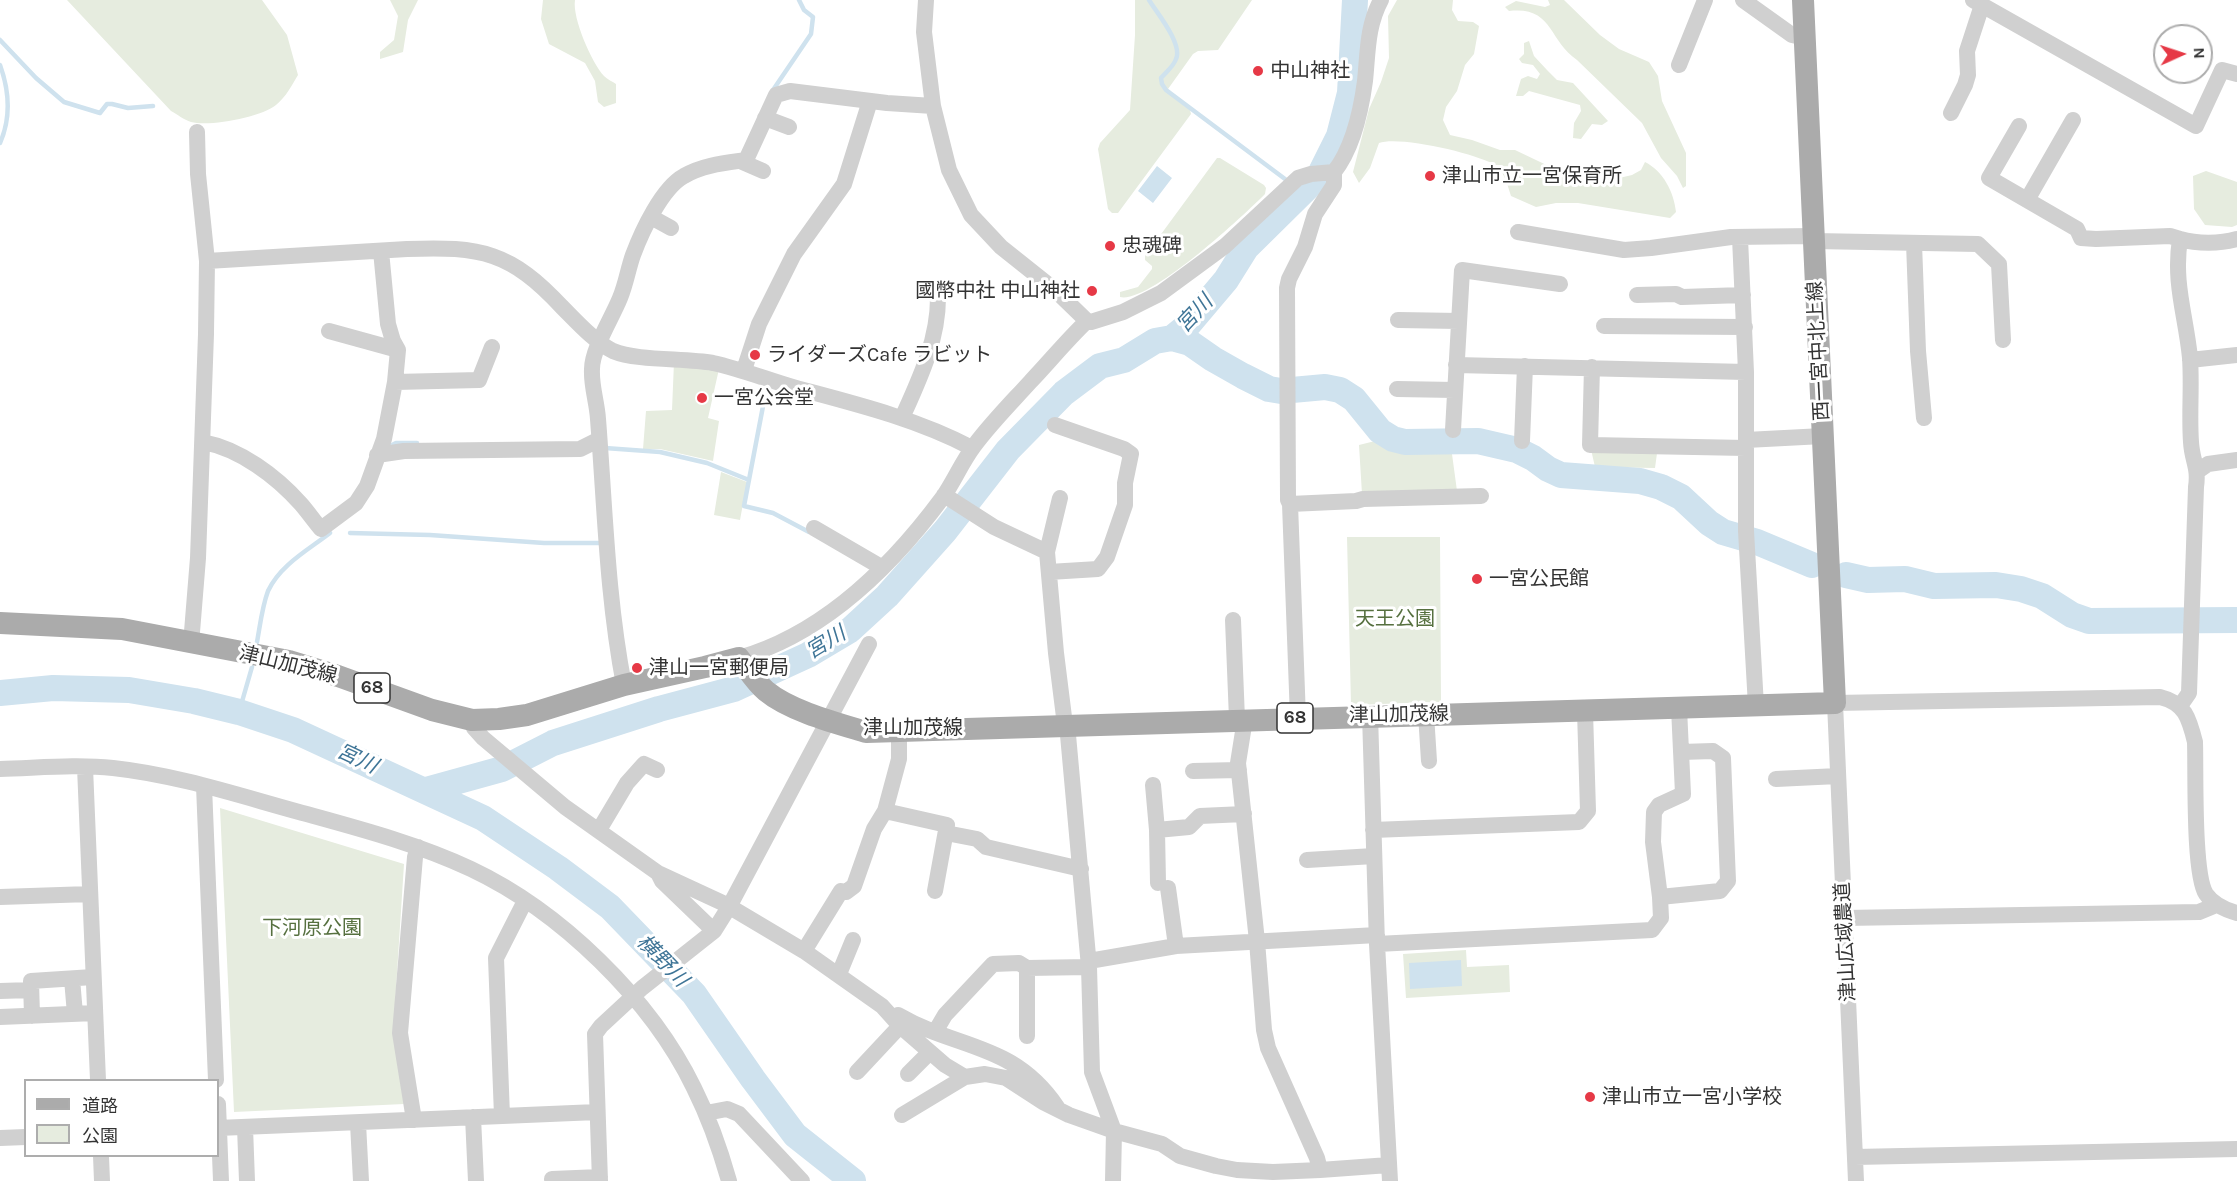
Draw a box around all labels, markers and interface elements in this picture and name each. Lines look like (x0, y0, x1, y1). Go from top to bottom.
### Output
north arrow (2153, 24, 2213, 84)
text: N (2190, 47, 2209, 59)
place label: 中山神社 (1270, 59, 1350, 83)
marker: 中山神社 (1251, 64, 1265, 78)
place label: 津山市立一宮保育所 (1442, 164, 1622, 188)
marker: 津山市立一宮保育所 (1423, 169, 1437, 183)
place label: 忠魂碑 (1122, 234, 1182, 258)
marker: 忠魂碑 (1103, 239, 1117, 253)
place label: 國幣中社 中山神社 (915, 279, 1080, 303)
street label: 西一宮中北上線 (1803, 280, 1835, 422)
marker: 國幣中社 中山神社 (1085, 284, 1099, 298)
water label: 宮川 (1171, 290, 1219, 338)
place label: ライダーズCafe ラビット (767, 343, 992, 367)
marker: ライダーズCafe ラビット (748, 348, 762, 362)
place label: 一宮公会堂 (714, 386, 814, 410)
marker: 一宮公会堂 (695, 391, 709, 405)
place label: 一宮公民館 (1489, 567, 1589, 591)
marker: 一宮公民館 (1470, 572, 1484, 586)
park label: 天王公園 (1355, 607, 1435, 631)
water label: 宮川 (802, 621, 850, 665)
street label: 津山加茂線 (237, 641, 339, 689)
place label: 津山一宮郵便局 (649, 656, 789, 680)
marker: 津山一宮郵便局 (630, 661, 644, 675)
road number: 68 (354, 673, 390, 703)
street label: 津山加茂線 (1349, 702, 1449, 728)
road number: 68 (1277, 703, 1313, 733)
street label: 津山加茂線 (863, 716, 963, 740)
water label: 宮川 (333, 739, 381, 779)
street label: 津山広域農道 (1831, 881, 1861, 1003)
park label: 下河原公園 (262, 916, 362, 940)
water label: 横野川 (631, 930, 693, 992)
legend (24, 1079, 219, 1157)
place label: 津山市立一宮小学校 (1602, 1085, 1782, 1109)
marker: 津山市立一宮小学校 (1583, 1090, 1597, 1104)
text: 道路 (82, 1095, 118, 1117)
text: 公園 (82, 1125, 118, 1147)

